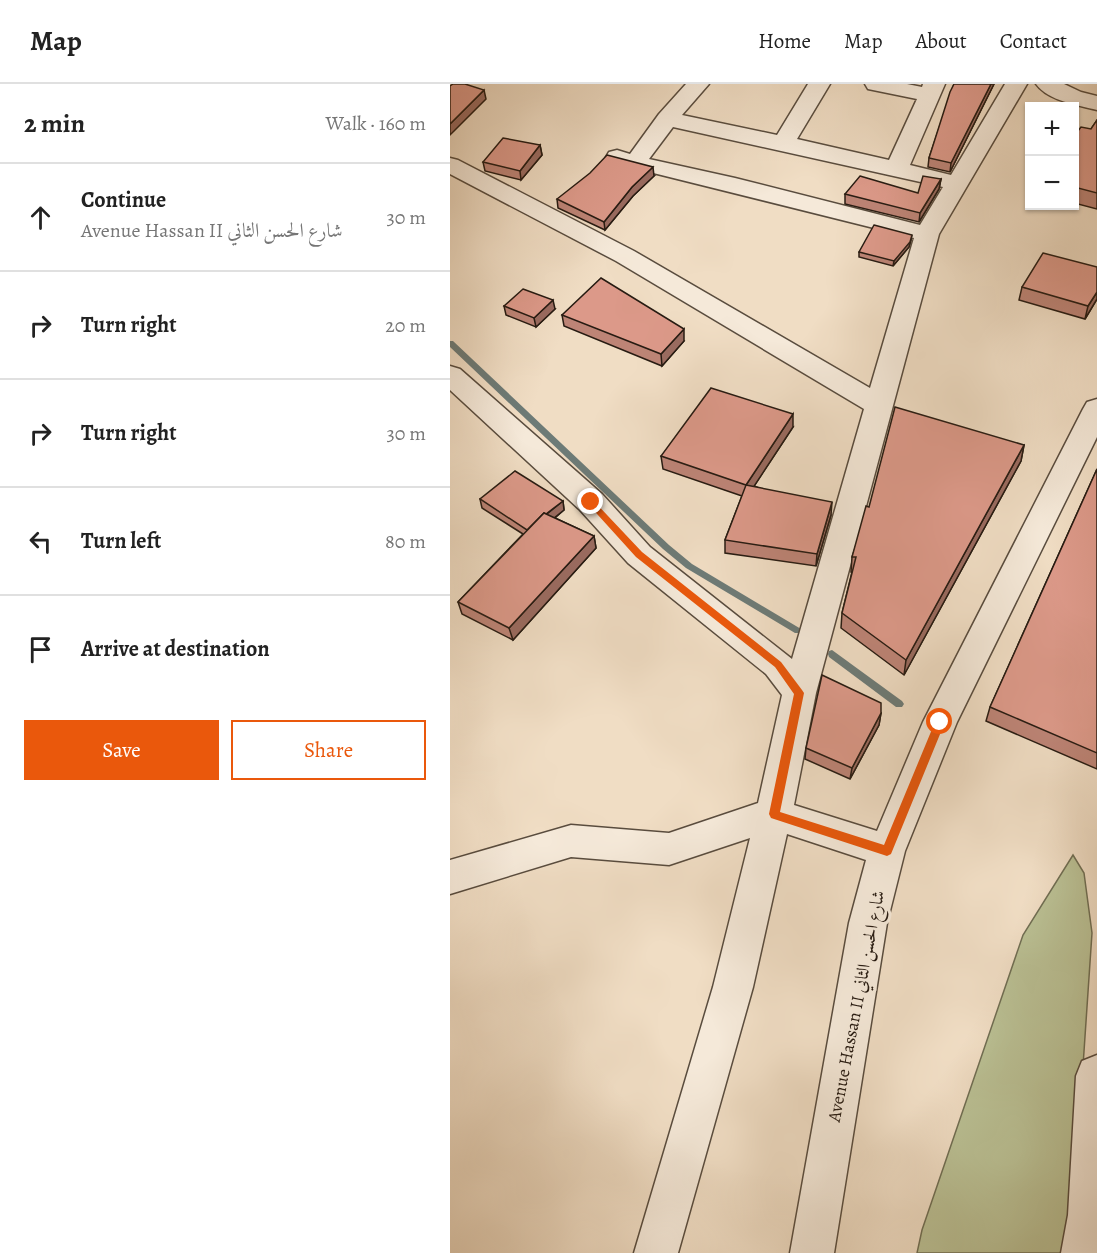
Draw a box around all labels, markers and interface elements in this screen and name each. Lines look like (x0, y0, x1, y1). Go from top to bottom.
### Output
text: Map (30, 22, 82, 60)
text: Home (758, 27, 811, 55)
text: Map (844, 27, 882, 55)
text: About (915, 27, 967, 55)
text: Contact (1000, 27, 1067, 55)
map controls (1025, 102, 1079, 210)
button: + (1025, 102, 1079, 156)
text: 2 min (24, 106, 85, 141)
text: Walk · 160 m (326, 110, 426, 137)
button: − (1025, 156, 1079, 210)
text: Continue (81, 185, 166, 215)
icon: ahead (24, 201, 57, 234)
text: 30 m (386, 204, 426, 231)
text: Avenue Hassan II شارع الحسن الثاني (81, 217, 343, 244)
icon: right (24, 309, 57, 342)
text: Turn right (81, 310, 177, 340)
text: 20 m (385, 312, 426, 339)
icon: right (24, 417, 57, 450)
text: Turn right (81, 418, 177, 448)
text: 30 m (386, 420, 426, 447)
route end (577, 488, 603, 514)
icon: left (24, 525, 57, 558)
text: Turn left (81, 526, 161, 556)
text: 80 m (385, 528, 426, 555)
icon: arrive (24, 633, 57, 666)
text: Arrive at destination (81, 634, 270, 664)
route start (926, 708, 952, 734)
button: Save (24, 720, 219, 780)
button: Share (231, 720, 426, 780)
street label: Avenue Hassan II شارع الحسن الثاني (822, 888, 893, 1125)

